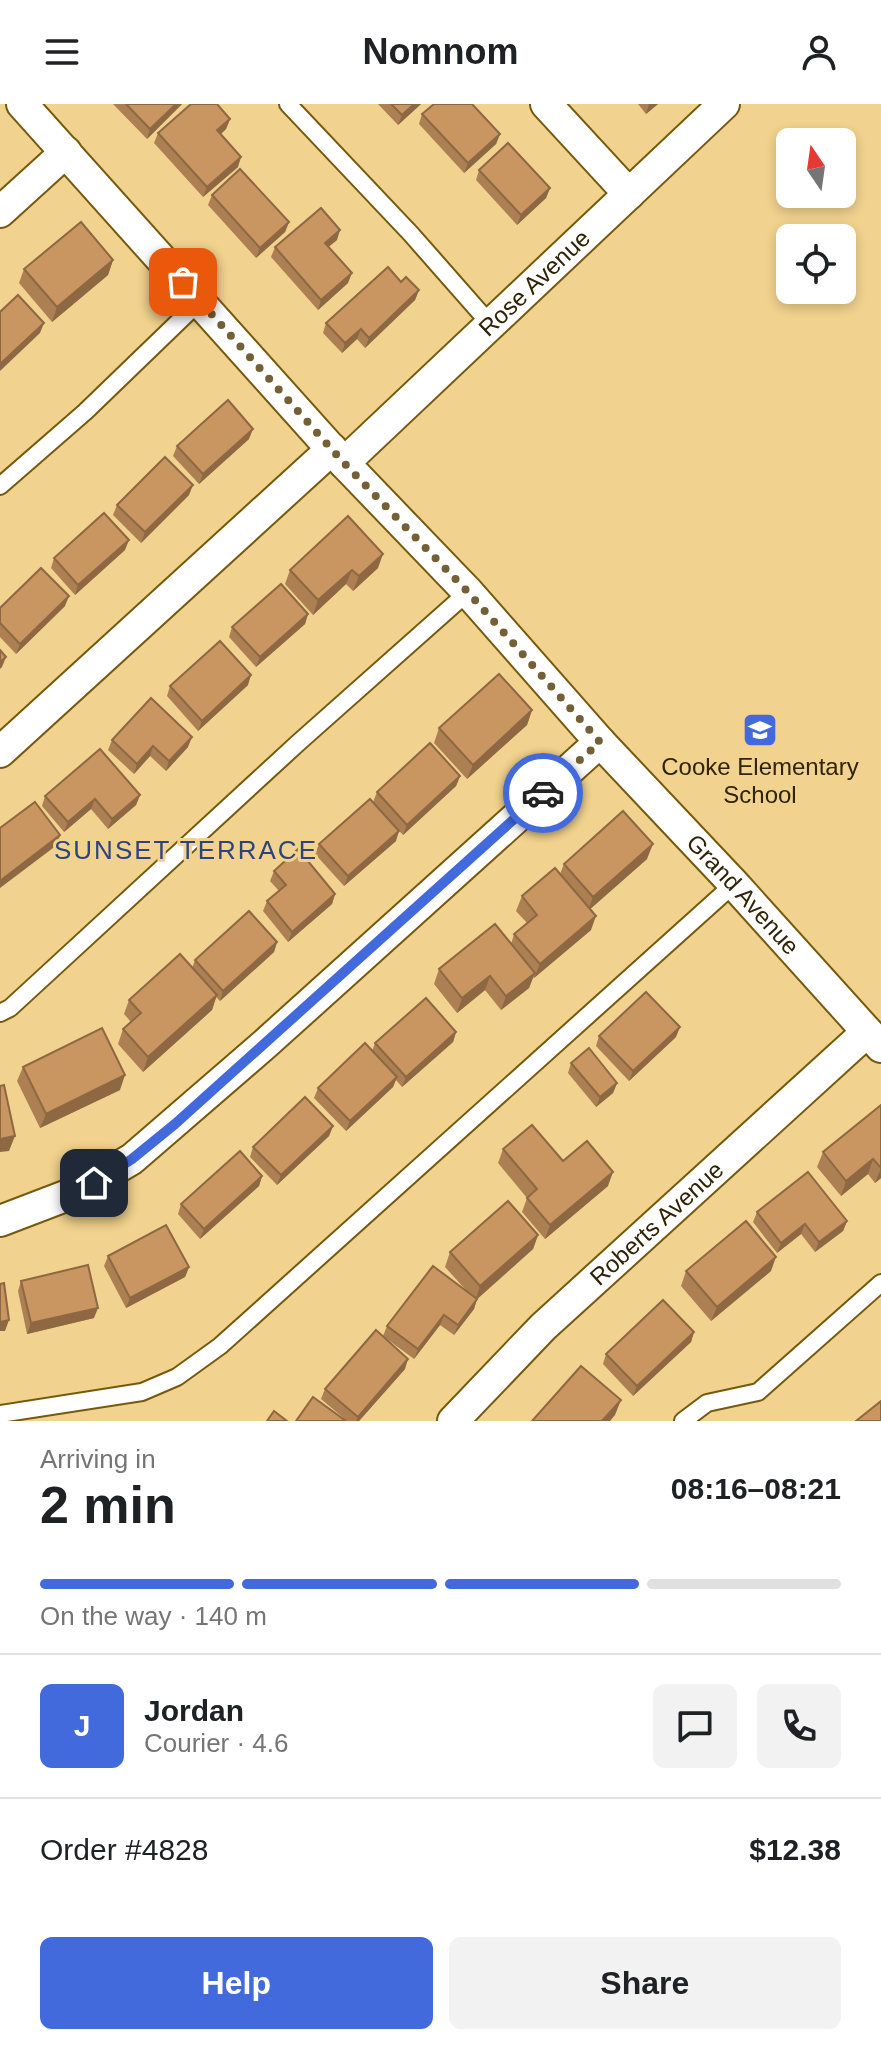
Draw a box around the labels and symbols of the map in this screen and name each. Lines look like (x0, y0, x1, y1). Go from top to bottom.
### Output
north arrow (776, 128, 856, 208)
street label: Rose Avenue (473, 224, 595, 341)
pin (149, 248, 217, 316)
school or university icon: Cooke Elementary School (741, 711, 779, 749)
courier (503, 753, 583, 833)
place label: Cooke Elementary School (661, 753, 859, 808)
street label: Grand Avenue (681, 829, 805, 960)
district label: SUNSET TERRACE (54, 835, 318, 865)
pin (60, 1149, 128, 1217)
street label: Roberts Avenue (584, 1156, 729, 1290)

